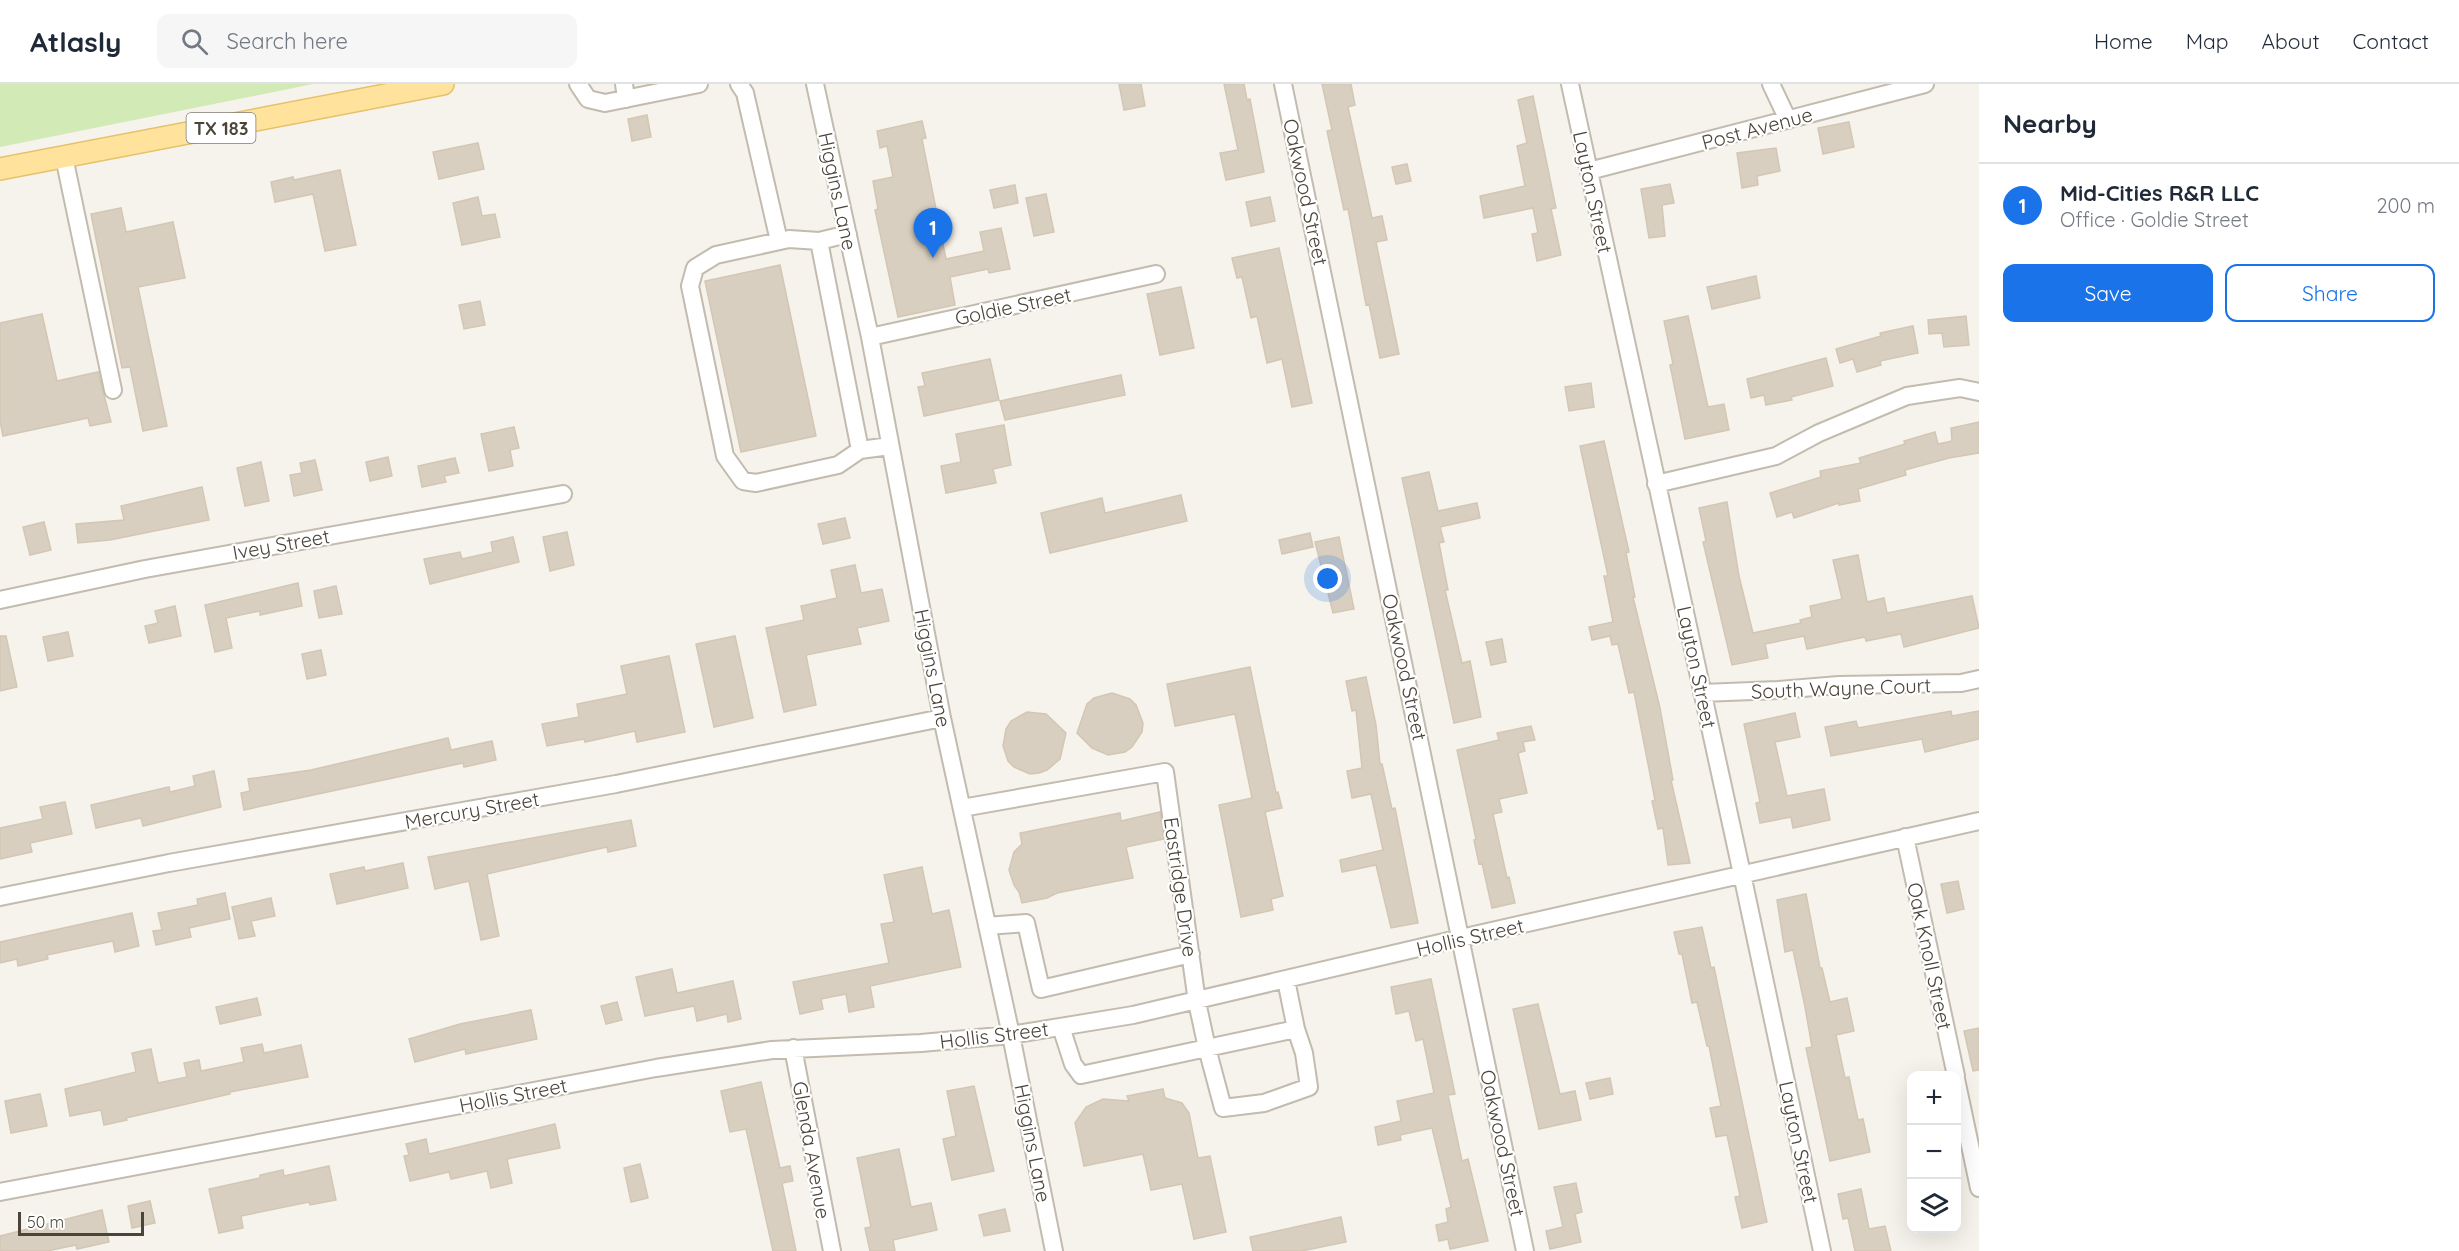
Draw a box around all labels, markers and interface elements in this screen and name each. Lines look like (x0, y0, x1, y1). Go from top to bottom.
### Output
search box (157, 14, 577, 68)
text: Atlasly (30, 24, 121, 59)
icon: search (178, 25, 211, 58)
text: Search here (226, 27, 348, 55)
text: Home (2094, 28, 2153, 54)
text: Map (2186, 28, 2229, 54)
text: About (2262, 28, 2320, 54)
text: Contact (2353, 28, 2429, 54)
street label: Post Avenue (1699, 101, 1815, 155)
text: Nearby (2003, 107, 2097, 140)
road number: TX 183 (186, 113, 256, 143)
street label: Oakwood Street (1278, 116, 1334, 268)
street label: Layton Street (1568, 128, 1618, 256)
street label: Higgins Lane (813, 130, 863, 252)
text: Mid-Cities R&R LLC (2060, 179, 2259, 207)
text: 1 (2019, 193, 2026, 218)
text: 200 m (2376, 193, 2435, 218)
text: Office · Goldie Street (2060, 207, 2249, 232)
pin: 1 (914, 208, 952, 258)
button: Save (2003, 264, 2213, 322)
button: Share (2225, 264, 2435, 322)
street label: Goldie Street (953, 281, 1074, 331)
street label: Ivey Street (230, 523, 332, 565)
your location (1313, 564, 1342, 593)
street label: Oakwood Street (1377, 591, 1433, 743)
street label: Layton Street (1672, 603, 1722, 731)
street label: Higgins Lane (909, 607, 957, 729)
street label: South Wayne Court (1750, 672, 1932, 704)
street label: Mercury Street (403, 786, 541, 834)
street label: Eastridge Drive (1159, 816, 1203, 958)
street label: Oak Knoll Street (1902, 880, 1958, 1032)
street label: Hollis Street (1414, 912, 1526, 961)
street label: Hollis Street (938, 1016, 1050, 1054)
street label: Oakwood Street (1475, 1067, 1531, 1219)
map controls (1907, 1071, 1961, 1233)
button: + (1907, 1071, 1961, 1125)
street label: Hollis Street (457, 1072, 569, 1118)
street label: Layton Street (1774, 1078, 1824, 1206)
street label: Glenda Avenue (788, 1079, 836, 1221)
street label: Higgins Lane (1009, 1082, 1057, 1204)
button: − (1907, 1125, 1961, 1179)
button: layers (1907, 1179, 1961, 1233)
scale bar (18, 1209, 144, 1236)
text: 50 m (27, 1212, 64, 1232)

